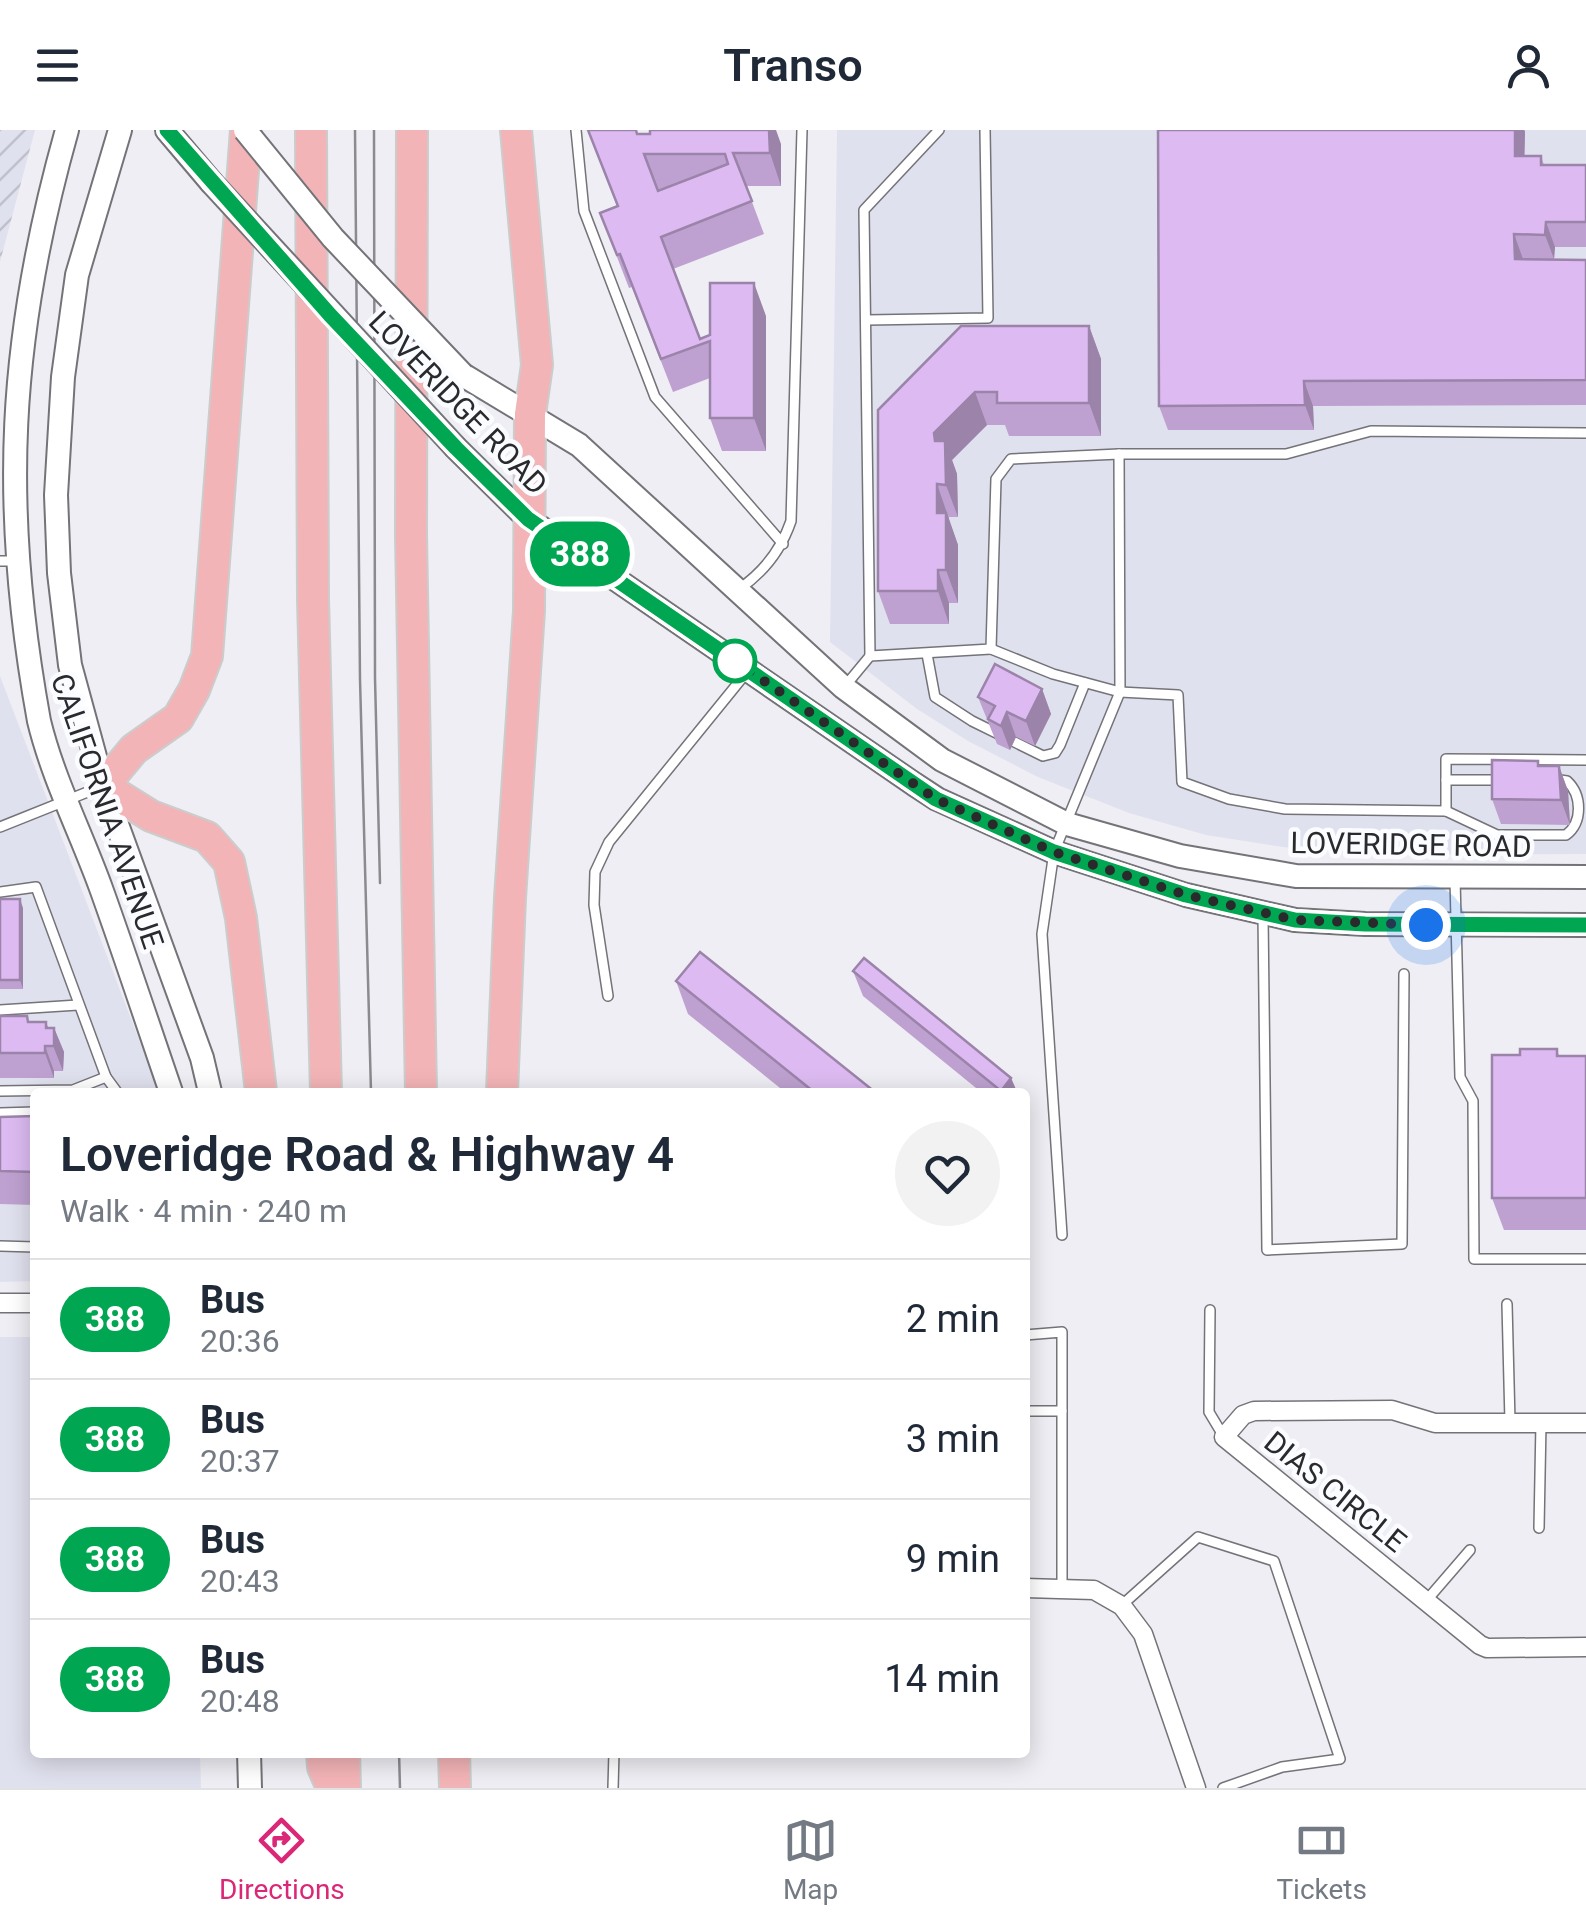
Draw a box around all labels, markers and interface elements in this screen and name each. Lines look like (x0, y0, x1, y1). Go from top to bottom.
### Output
icon: menu (30, 38, 85, 93)
icon: person (1501, 38, 1556, 93)
text: Transo (723, 39, 863, 92)
street label: LOVERIDGE ROAD (362, 304, 555, 501)
line badge: 388 (522, 522, 638, 586)
text: 388 (550, 534, 610, 575)
unlabelled marker (714, 640, 756, 682)
street label: CALIFORNIA AVENUE (44, 669, 171, 953)
street label: LOVERIDGE ROAD (1290, 825, 1532, 864)
your location (1401, 900, 1451, 950)
button: heart (895, 1121, 1000, 1226)
text: Loveridge Road & Highway 4 (60, 1126, 674, 1183)
text: Walk · 4 min · 240 m (60, 1192, 347, 1230)
text: Bus (200, 1278, 265, 1322)
text: 2 min (906, 1297, 1000, 1341)
text: 388 (85, 1299, 145, 1340)
text: 20:36 (200, 1322, 280, 1360)
text: Bus (200, 1398, 265, 1442)
text: 3 min (906, 1417, 1000, 1461)
text: 388 (85, 1419, 145, 1460)
street label: DIAS CIRCLE (1258, 1424, 1413, 1559)
text: 20:37 (200, 1442, 280, 1480)
text: Bus (200, 1518, 265, 1562)
text: 9 min (906, 1537, 1000, 1581)
text: 388 (85, 1539, 145, 1580)
text: 20:43 (200, 1562, 280, 1600)
text: Bus (200, 1638, 265, 1682)
text: 14 min (884, 1657, 1000, 1701)
text: 388 (85, 1659, 145, 1700)
text: 20:48 (200, 1682, 280, 1720)
tab: Directions (219, 1813, 345, 1906)
tab: Map (783, 1813, 838, 1906)
tab: Tickets (1276, 1813, 1367, 1906)

